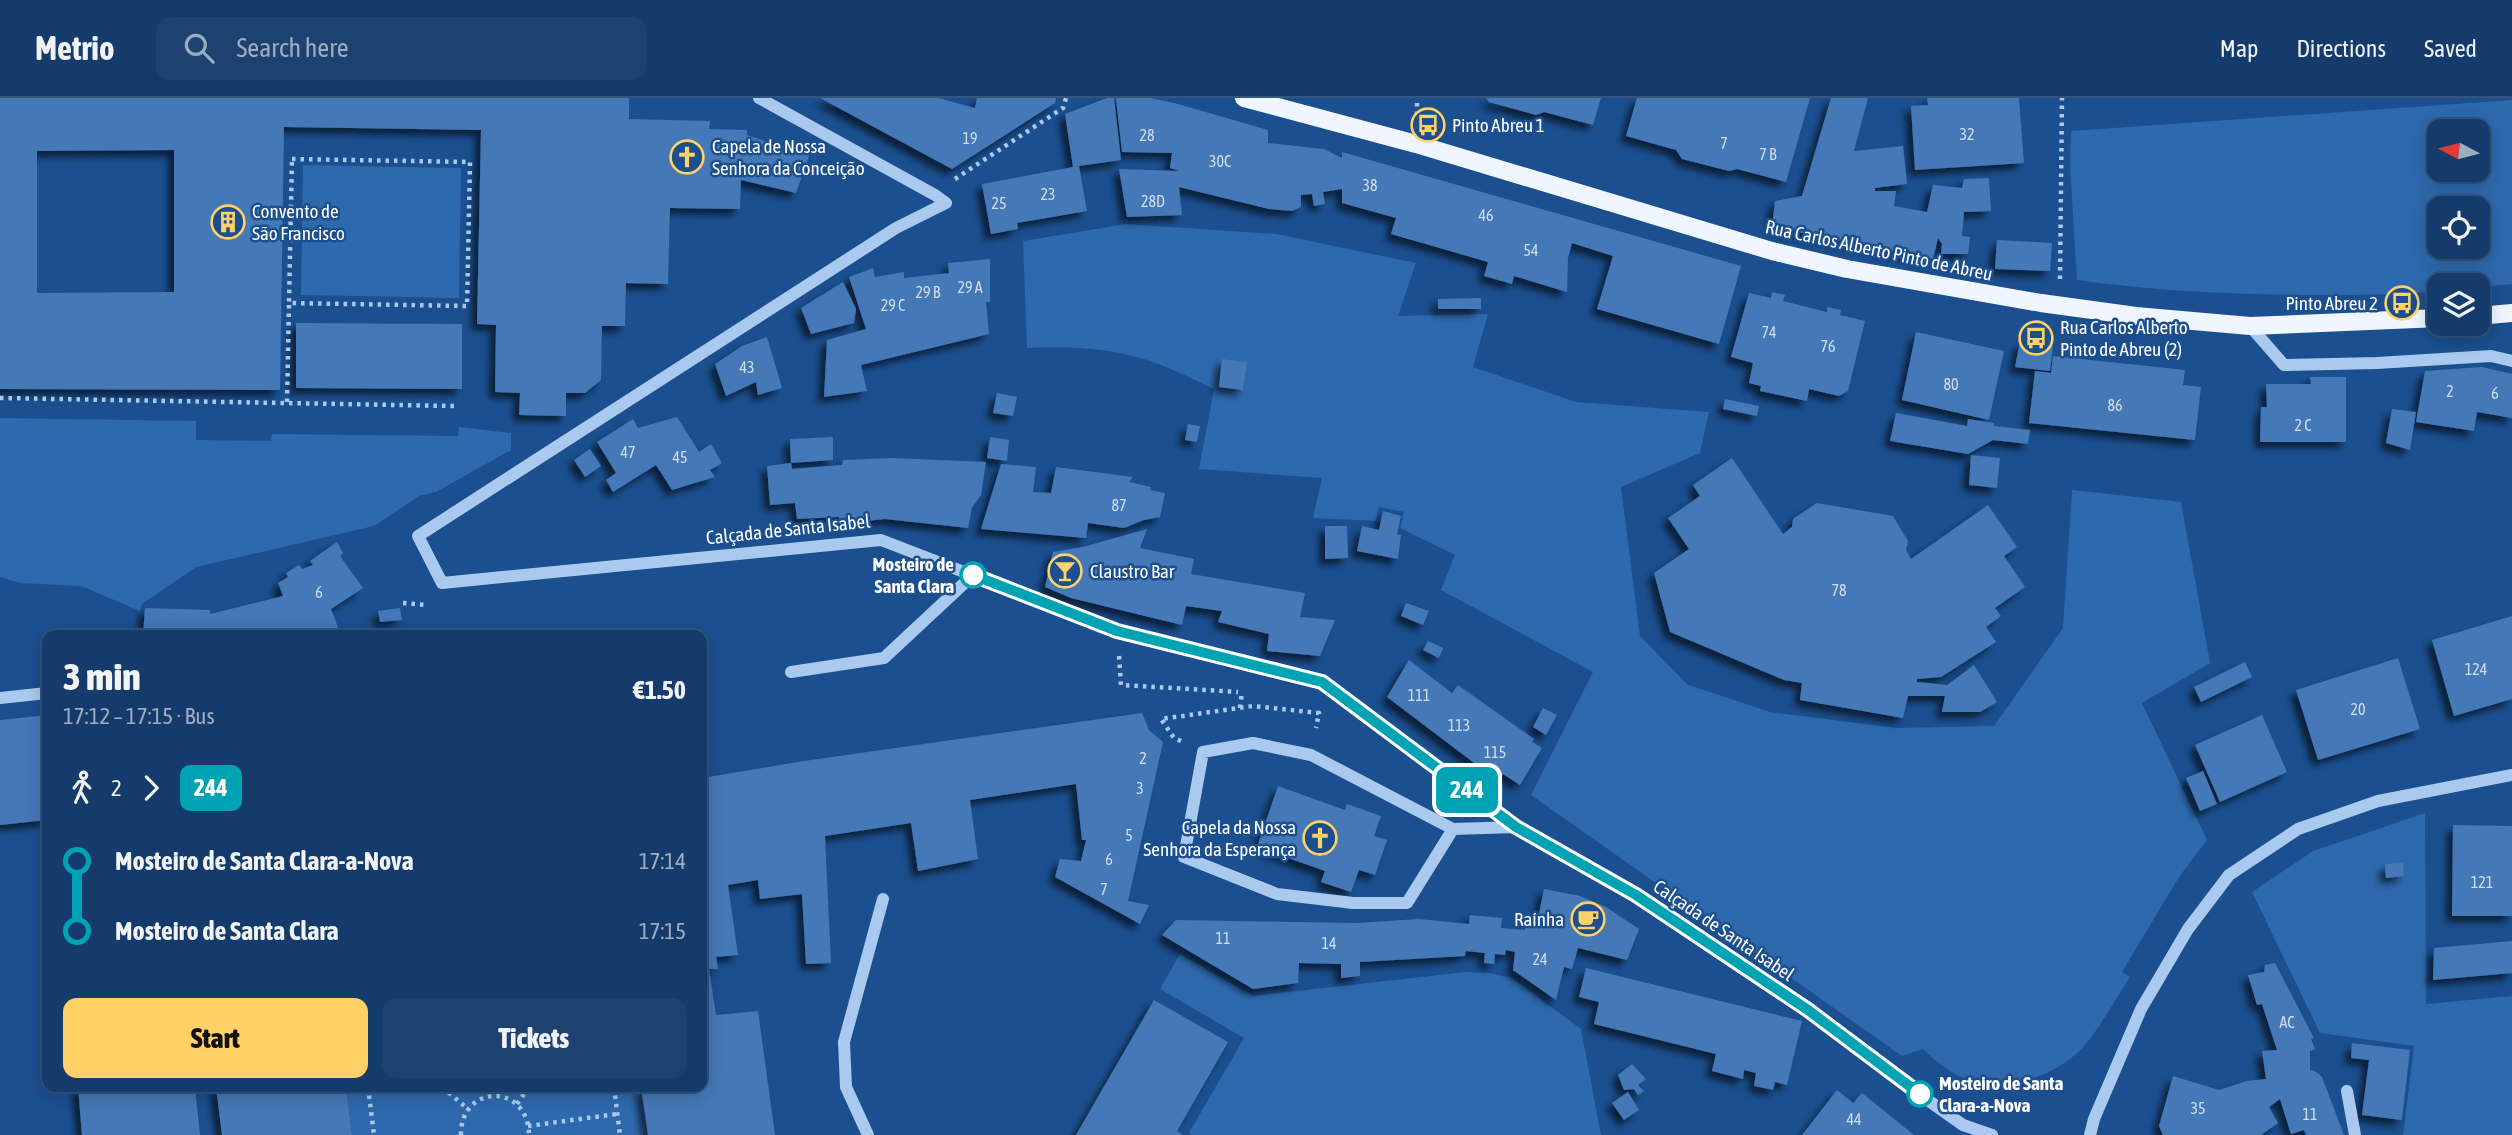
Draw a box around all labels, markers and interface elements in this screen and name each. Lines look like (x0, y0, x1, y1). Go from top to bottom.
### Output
search box (156, 17, 646, 80)
text: Metrio (35, 29, 114, 67)
icon: search (180, 29, 218, 67)
text: Search here (236, 33, 349, 63)
text: Map (2220, 35, 2258, 62)
text: Directions (2296, 35, 2386, 62)
text: Saved (2424, 35, 2477, 62)
bus stop icon: Pinto Abreu 1 (1409, 106, 1447, 144)
place label: Pinto Abreu 1 (1452, 114, 1545, 136)
north arrow (2427, 119, 2490, 182)
map controls (2427, 119, 2490, 336)
house number: 32 (1959, 125, 1975, 143)
house number: 28 (1139, 126, 1155, 144)
house number: 19 (962, 129, 978, 147)
house number: 7 (1720, 134, 1728, 152)
place label: Capela de Nossa Senhora da Conceição (712, 135, 865, 179)
church icon: Capela de Nossa Senhora da Conceição (668, 138, 706, 176)
house number: 7 B (1759, 145, 1777, 163)
house number: 30C (1209, 152, 1231, 170)
house number: 38 (1362, 176, 1378, 194)
house number: 23 (1040, 185, 1056, 203)
house number: 28D (1141, 192, 1165, 210)
house number: 25 (991, 194, 1007, 212)
button: locate (2427, 196, 2490, 259)
place label: Convento de São Francisco (252, 200, 345, 244)
building icon: Convento de São Francisco (209, 203, 247, 241)
house number: 46 (1478, 206, 1494, 224)
street label: Rua Carlos Alberto Pinto de Abreu (1763, 215, 1995, 285)
house number: 54 (1523, 241, 1539, 259)
button: layers (2427, 273, 2490, 336)
house number: 29 A (957, 278, 983, 296)
house number: 29 B (916, 283, 941, 301)
bus stop icon: Pinto Abreu 2 (2383, 284, 2421, 322)
place label: Pinto Abreu 2 (2285, 292, 2378, 314)
house number: 29 C (881, 296, 905, 314)
place label: Rua Carlos Alberto Pinto de Abreu (2) (2060, 316, 2188, 360)
bus stop icon: Rua Carlos Alberto Pinto de Abreu (2) (2017, 319, 2055, 357)
house number: 74 (1761, 323, 1777, 341)
house number: 76 (1820, 337, 1836, 355)
house number: 43 (739, 358, 755, 376)
house number: 80 (1943, 375, 1959, 393)
house number: 2 (2446, 382, 2454, 400)
house number: 6 (2491, 384, 2499, 402)
house number: 86 (2107, 396, 2123, 414)
house number: 2 C (2295, 416, 2311, 434)
house number: 47 (620, 443, 636, 461)
house number: 45 (672, 448, 688, 466)
house number: 87 (1111, 496, 1127, 514)
street label: Calçada de Santa Isabel (705, 509, 871, 549)
bar icon: Claustro Bar (1046, 552, 1084, 590)
place label: Mosteiro de Santa Clara (873, 553, 954, 597)
place label: Claustro Bar (1090, 560, 1175, 582)
marker: Mosteiro de Santa Clara (960, 562, 986, 588)
house number: 78 (1831, 581, 1847, 599)
house number: 6 (315, 583, 323, 601)
text: 3 min (63, 655, 141, 698)
house number: 124 (2465, 660, 2487, 678)
text: €1.50 (633, 675, 686, 705)
house number: 111 (1408, 686, 1430, 704)
house number: 20 (2350, 700, 2366, 718)
text: 17:12 – 17:15 · Bus (63, 703, 215, 729)
house number: 113 (1448, 716, 1470, 734)
house number: 115 (1484, 743, 1506, 761)
house number: 2 (1139, 749, 1147, 767)
line badge: 244 (1427, 767, 1507, 813)
icon: walk (63, 769, 101, 807)
icon: forward (132, 769, 170, 807)
text: 244 (194, 774, 228, 801)
text: 2 (111, 775, 122, 801)
text: 244 (1450, 776, 1484, 803)
house number: 3 (1136, 779, 1144, 797)
place label: Capela da Nossa Senhora da Esperança (1143, 816, 1296, 860)
church icon: Capela da Nossa Senhora da Esperança (1301, 819, 1339, 857)
house number: 5 (1125, 826, 1133, 844)
text: Mosteiro de Santa Clara-a-Nova (115, 846, 414, 876)
text: 17:14 (639, 848, 686, 874)
house number: 6 (1105, 850, 1113, 868)
house number: 121 (2471, 873, 2493, 891)
street label: Calçada de Santa Isabel (1650, 875, 1798, 985)
house number: 7 (1100, 880, 1108, 898)
cafe icon: Raínha (1569, 900, 1607, 938)
place label: Raínha (1514, 908, 1564, 930)
text: Mosteiro de Santa Clara (115, 916, 339, 946)
text: 17:15 (639, 918, 686, 944)
house number: 11 (1215, 929, 1231, 947)
house number: 14 (1321, 934, 1337, 952)
house number: 24 (1532, 950, 1548, 968)
button: Start (63, 998, 368, 1078)
button: Tickets (382, 998, 686, 1078)
house number: AC (2279, 1013, 2295, 1031)
place label: Mosteiro de Santa Clara-a-Nova (1939, 1072, 2064, 1116)
marker: Mosteiro de Santa Clara-a-Nova (1907, 1081, 1933, 1107)
house number: 35 (2190, 1099, 2206, 1117)
house number: 11 (2302, 1105, 2318, 1123)
house number: 44 (1846, 1110, 1862, 1128)

